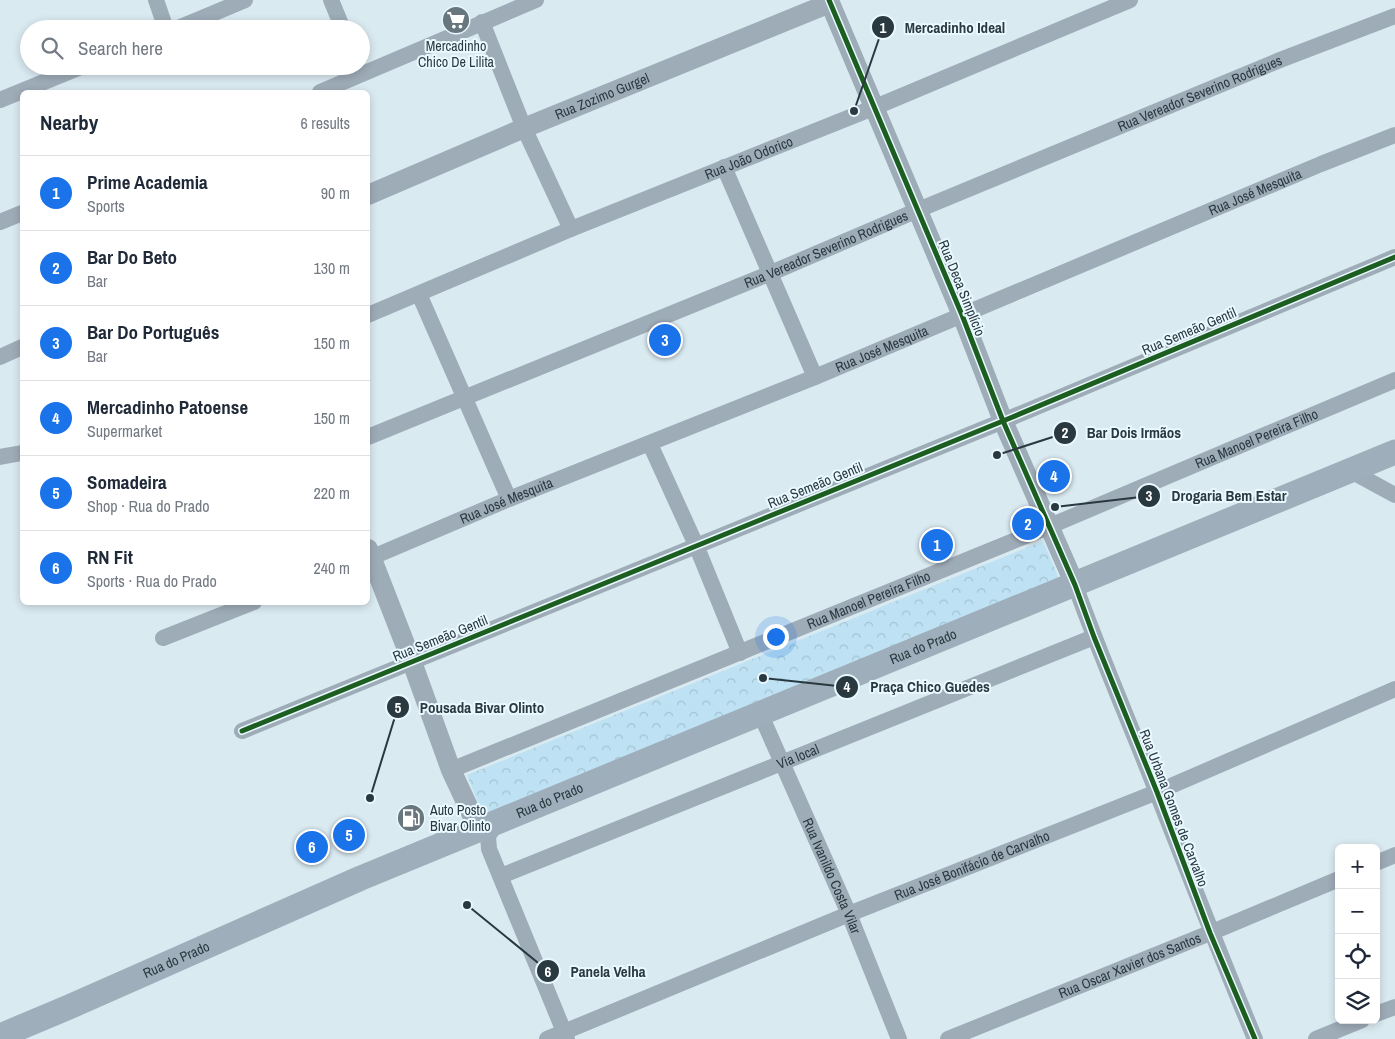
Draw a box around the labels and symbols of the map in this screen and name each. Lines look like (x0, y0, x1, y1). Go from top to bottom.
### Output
supermarket icon: Mercadinho Chico De Lilita (441, 5, 471, 35)
callout: Mercadinho Ideal (870, 12, 1016, 42)
text: 1 (880, 17, 887, 38)
text: Mercadinho Ideal (905, 17, 1005, 38)
place label: Mercadinho Chico De Lilita (418, 37, 495, 71)
street label: Rua Vereador Severino Rodrigues (1115, 51, 1285, 135)
street label: Rua Zozimo Gurgel (552, 69, 652, 123)
street label: Rua João Odorico (702, 132, 795, 183)
street label: Rua José Mesquita (1206, 164, 1305, 219)
street label: Rua Vereador Severino Rodrigues (741, 206, 911, 292)
street label: Rua Deca Simplício (935, 237, 989, 339)
street label: Rua Semeão Gentil (1139, 303, 1239, 359)
pin: 3 (649, 321, 681, 359)
street label: Rua José Mesquita (833, 321, 931, 376)
street label: Rua Manoel Pereira Filho (1192, 405, 1321, 473)
callout: Bar Dois Irmãos (1052, 418, 1192, 448)
text: 2 (1062, 422, 1069, 443)
text: Bar Dois Irmãos (1087, 422, 1181, 443)
pin: 4 (1038, 457, 1070, 495)
street label: Rua Semeão Gentil (765, 458, 865, 512)
street label: Rua José Mesquita (457, 473, 556, 528)
callout: Drogaria Bem Estar (1136, 481, 1296, 511)
text: 3 (1146, 485, 1153, 506)
text: Drogaria Bem Estar (1172, 485, 1287, 506)
pin: 2 (1012, 505, 1044, 543)
pin: 1 (921, 526, 953, 564)
street label: Rua Manoel Pereira Filho (804, 567, 933, 633)
street label: Rua Semeão Gentil (390, 611, 490, 665)
your location (763, 624, 789, 650)
street label: Rua do Prado (887, 625, 959, 668)
callout: Praça Chico Guedes (835, 672, 1000, 702)
text: 4 (844, 676, 851, 697)
text: Praça Chico Guedes (870, 676, 990, 697)
callout: Pousada Bivar Olinto (385, 692, 555, 722)
text: 5 (395, 697, 402, 718)
text: Pousada Bivar Olinto (420, 697, 544, 718)
street label: Rua Urbana Gomes de Carvalho (1136, 727, 1212, 889)
street label: Via local (774, 740, 822, 773)
street label: Rua do Prado (513, 778, 586, 822)
place label: Auto Posto Bivar Olinto (429, 801, 491, 835)
fuel station icon: Auto Posto Bivar Olinto (396, 803, 426, 833)
street label: Rua Ivanildo Costa Vilar (799, 815, 865, 936)
pin: 5 (333, 816, 365, 854)
street label: Rua José Bonifácio de Carvalho (892, 826, 1052, 904)
pin: 6 (296, 828, 328, 866)
street label: Rua Oscar Xavier dos Santos (1056, 929, 1204, 1002)
street label: Rua do Prado (140, 937, 212, 982)
callout: Panela Velha (535, 956, 655, 986)
text: 6 (545, 961, 552, 982)
text: Panela Velha (570, 961, 646, 982)

